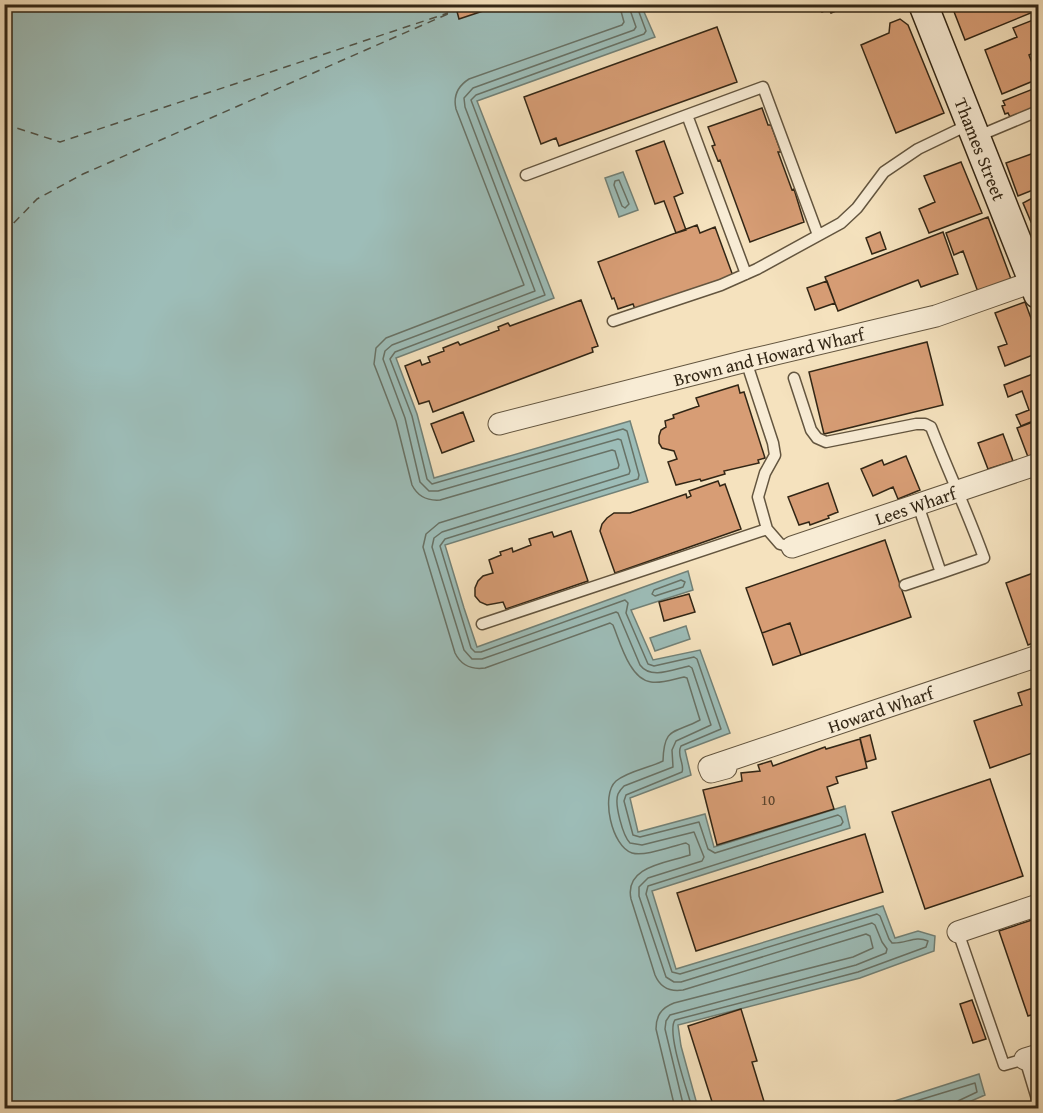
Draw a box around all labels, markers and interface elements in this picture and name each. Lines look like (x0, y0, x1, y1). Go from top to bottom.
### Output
street label: Thames Street (948, 94, 1013, 205)
street label: Brown and Howard Wharf (670, 320, 869, 392)
street label: Lees Wharf (871, 479, 961, 532)
street label: Howard Wharf (824, 678, 939, 740)
house number: 10 (761, 789, 775, 810)

